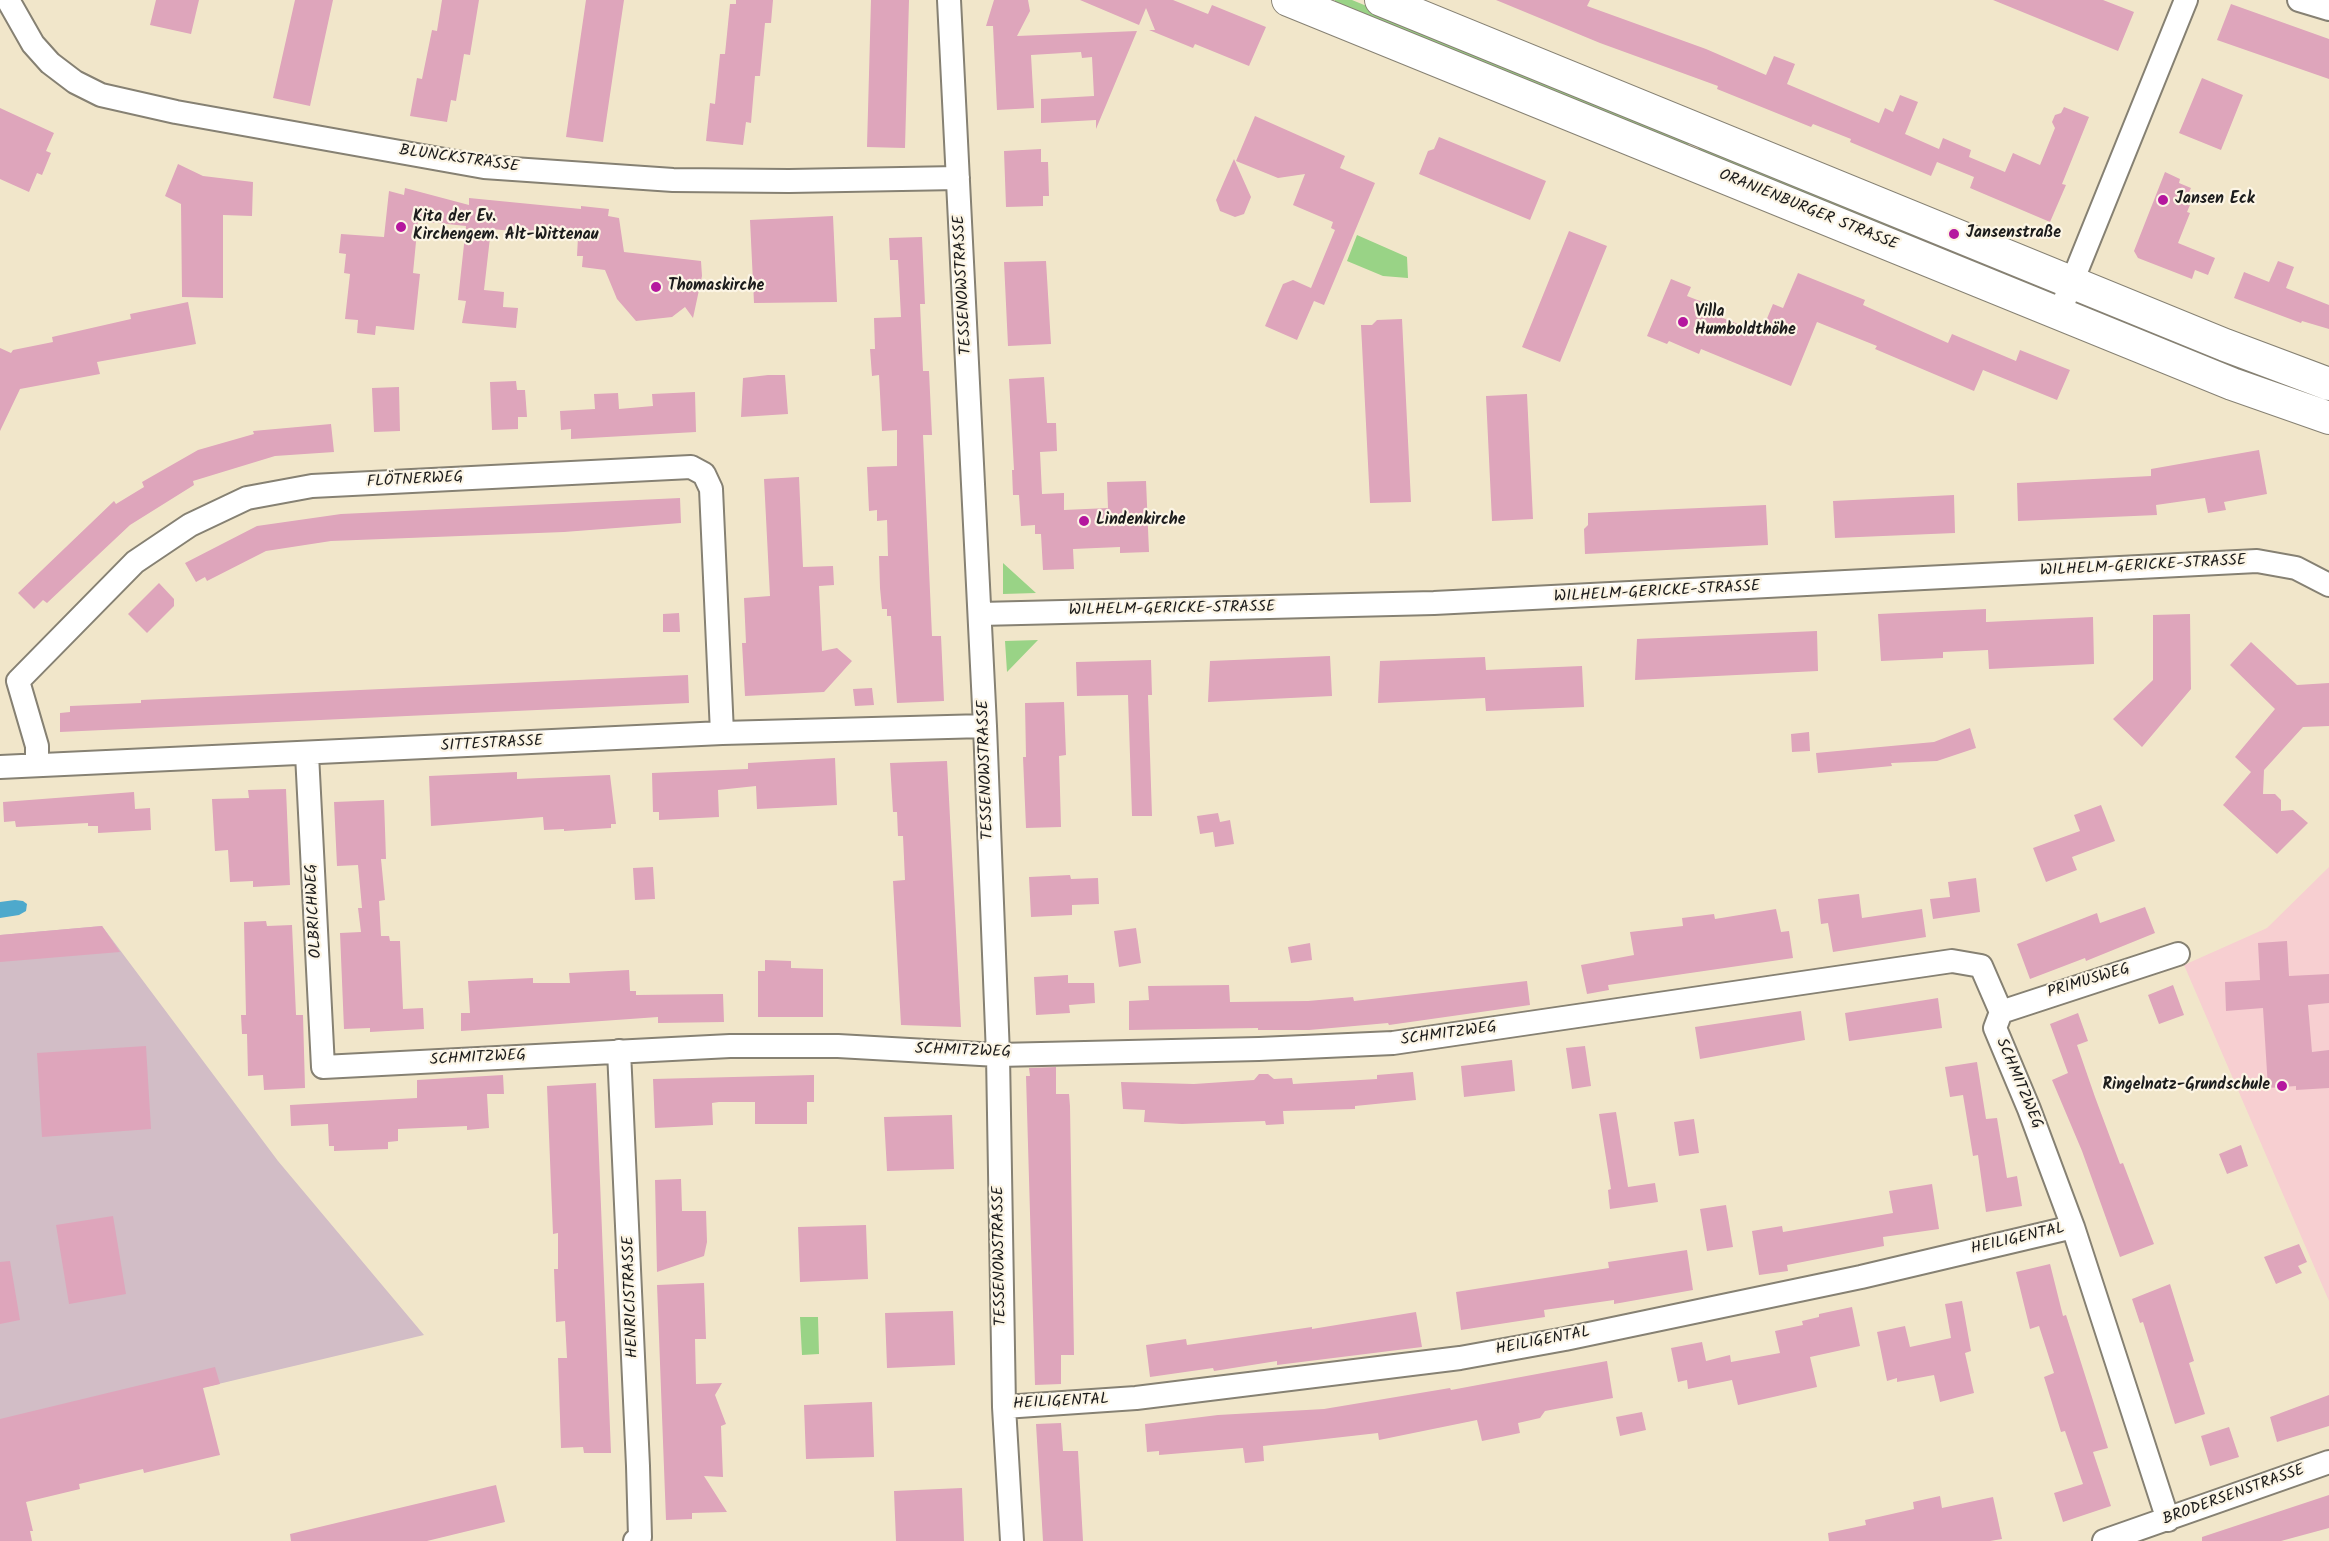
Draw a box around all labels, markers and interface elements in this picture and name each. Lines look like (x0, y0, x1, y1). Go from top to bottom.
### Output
street label: BLUNCKSTRASSE (398, 142, 520, 178)
street label: ORANIENBURGER STRASSE (1716, 166, 1900, 256)
place label: Jansen Eck (2175, 190, 2255, 210)
marker: Jansen Eck (2156, 193, 2170, 207)
place label: Kita der Ev. Kirchengem. Alt-Wittenau (413, 208, 598, 246)
street label: TESSENOWSTRASSE (951, 215, 977, 355)
marker: Kita der Ev. Kirchengem. Alt-Wittenau (394, 220, 408, 234)
place label: Jansenstraße (1966, 224, 2061, 244)
marker: Jansenstraße (1947, 227, 1961, 241)
place label: Thomaskirche (668, 277, 764, 297)
marker: Thomaskirche (649, 280, 663, 294)
place label: Villa Humboldthöhe (1695, 303, 1796, 341)
marker: Villa Humboldthöhe (1676, 315, 1690, 329)
street label: FLÖTNERWEG (366, 469, 464, 493)
place label: Lindenkirche (1096, 511, 1186, 531)
marker: Lindenkirche (1077, 514, 1091, 528)
street label: WILHELM-GERICKE-STRASSE (2039, 552, 2247, 582)
street label: WILHELM-GERICKE-STRASSE (1553, 578, 1761, 608)
street label: WILHELM-GERICKE-STRASSE (1069, 599, 1275, 621)
street label: TESSENOWSTRASSE (975, 700, 999, 840)
street label: SITTESTRASSE (440, 733, 544, 757)
street label: OLBRICHWEG (303, 863, 327, 959)
street label: PRIMUSWEG (2045, 960, 2133, 1004)
street label: SCHMITZWEG (1400, 1019, 1498, 1051)
street label: SCHMITZWEG (1990, 1036, 2046, 1132)
street label: SCHMITZWEG (914, 1041, 1012, 1063)
street label: SCHMITZWEG (429, 1047, 527, 1071)
place label: Ringelnatz-Grundschule (2102, 1076, 2270, 1096)
marker: Ringelnatz-Grundschule (2275, 1079, 2289, 1093)
street label: TESSENOWSTRASSE (990, 1186, 1012, 1326)
street label: HEILIGENTAL (1969, 1220, 2067, 1260)
street label: HENRICISTRASSE (620, 1236, 644, 1358)
street label: HEILIGENTAL (1494, 1323, 1592, 1361)
street label: HEILIGENTAL (1013, 1391, 1109, 1415)
street label: BRODERSENSTRASSE (2160, 1461, 2308, 1531)

